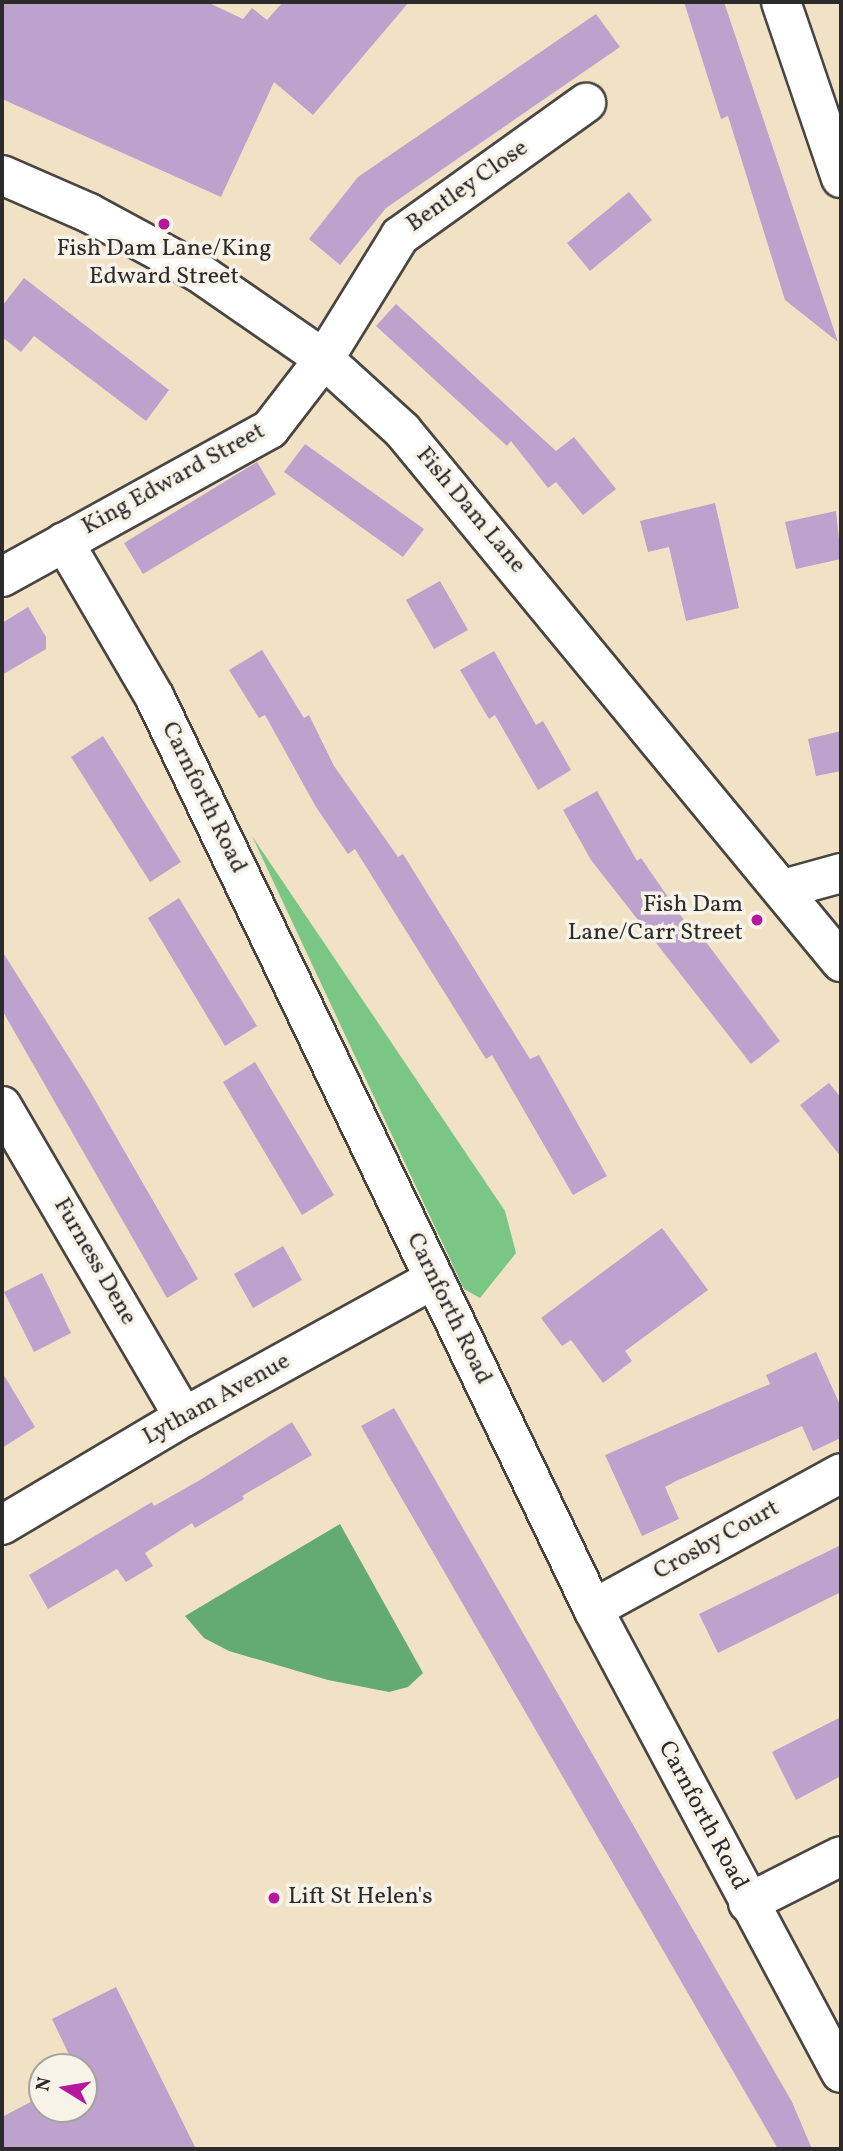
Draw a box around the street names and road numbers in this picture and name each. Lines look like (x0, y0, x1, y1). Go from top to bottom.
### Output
street label: Bentley Close (401, 134, 535, 240)
street label: King Edward Street (78, 418, 270, 542)
street label: Fish Dam Lane (409, 442, 531, 580)
street label: Carnforth Road (154, 718, 252, 878)
street label: Furness Dene (46, 1193, 142, 1331)
street label: Carnforth Road (399, 1229, 497, 1389)
street label: Lytham Avenue (138, 1348, 296, 1452)
street label: Crosby Court (649, 1494, 785, 1588)
street label: Carnforth Road (651, 1737, 753, 1895)

